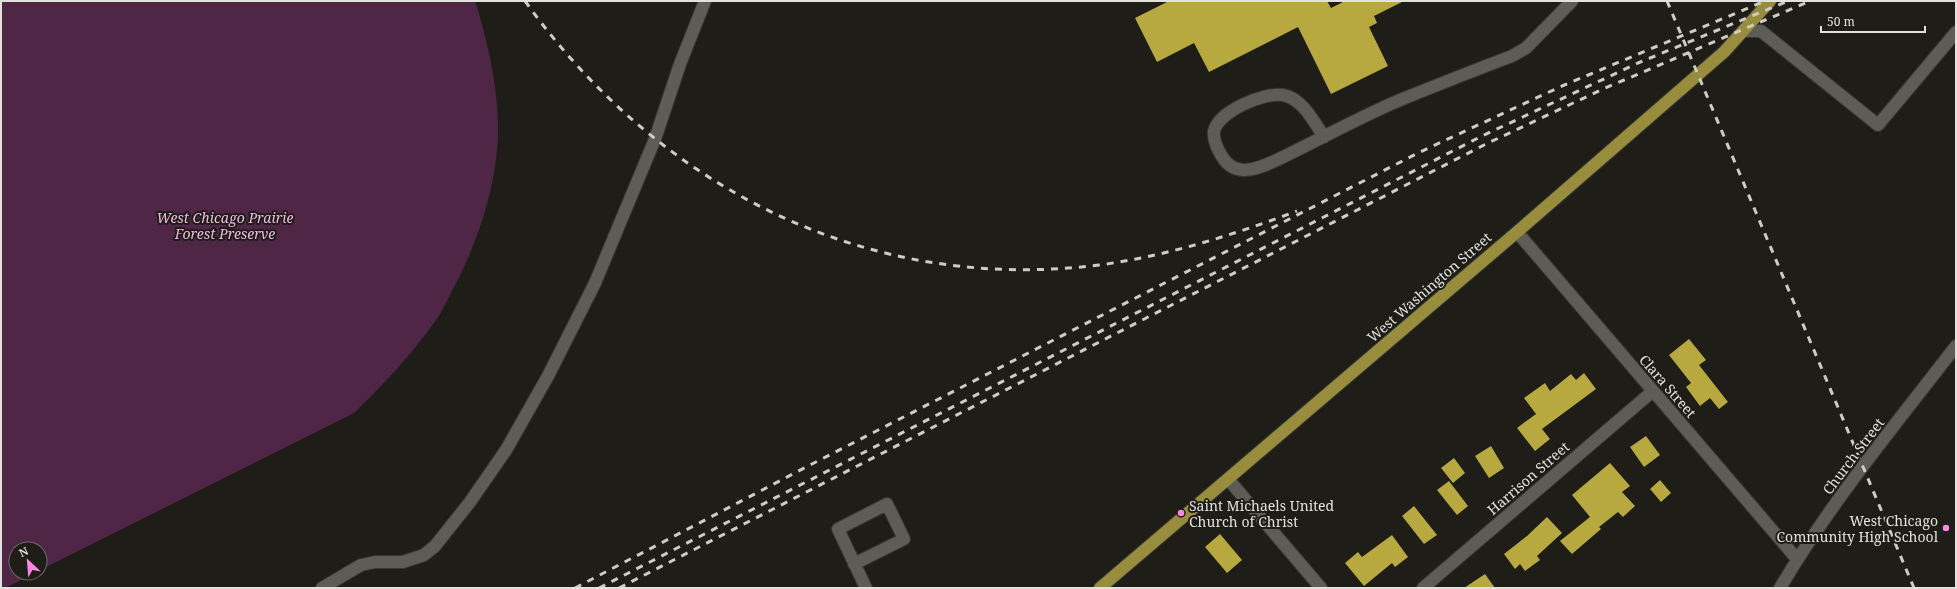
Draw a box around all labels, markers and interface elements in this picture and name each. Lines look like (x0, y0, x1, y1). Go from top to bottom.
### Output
scale bar (1821, 8, 1925, 34)
text: 50 m (1827, 13, 1855, 30)
park label: West Chicago Prairie Forest Preserve (157, 208, 293, 243)
street label: West Washington Street (1363, 228, 1495, 346)
street label: Clara Street (1635, 350, 1701, 422)
street label: Church Street (1818, 414, 1888, 498)
street label: Harrison Street (1483, 437, 1573, 519)
place label: Saint Michaels United Church of Christ (1189, 496, 1335, 531)
marker: Saint Michaels United Church of Christ (1176, 508, 1186, 518)
place label: West Chicago Community High School (1776, 511, 1939, 546)
marker: West Chicago Community High School (1941, 523, 1951, 533)
north arrow (8, 541, 48, 581)
text: N (16, 543, 31, 560)

